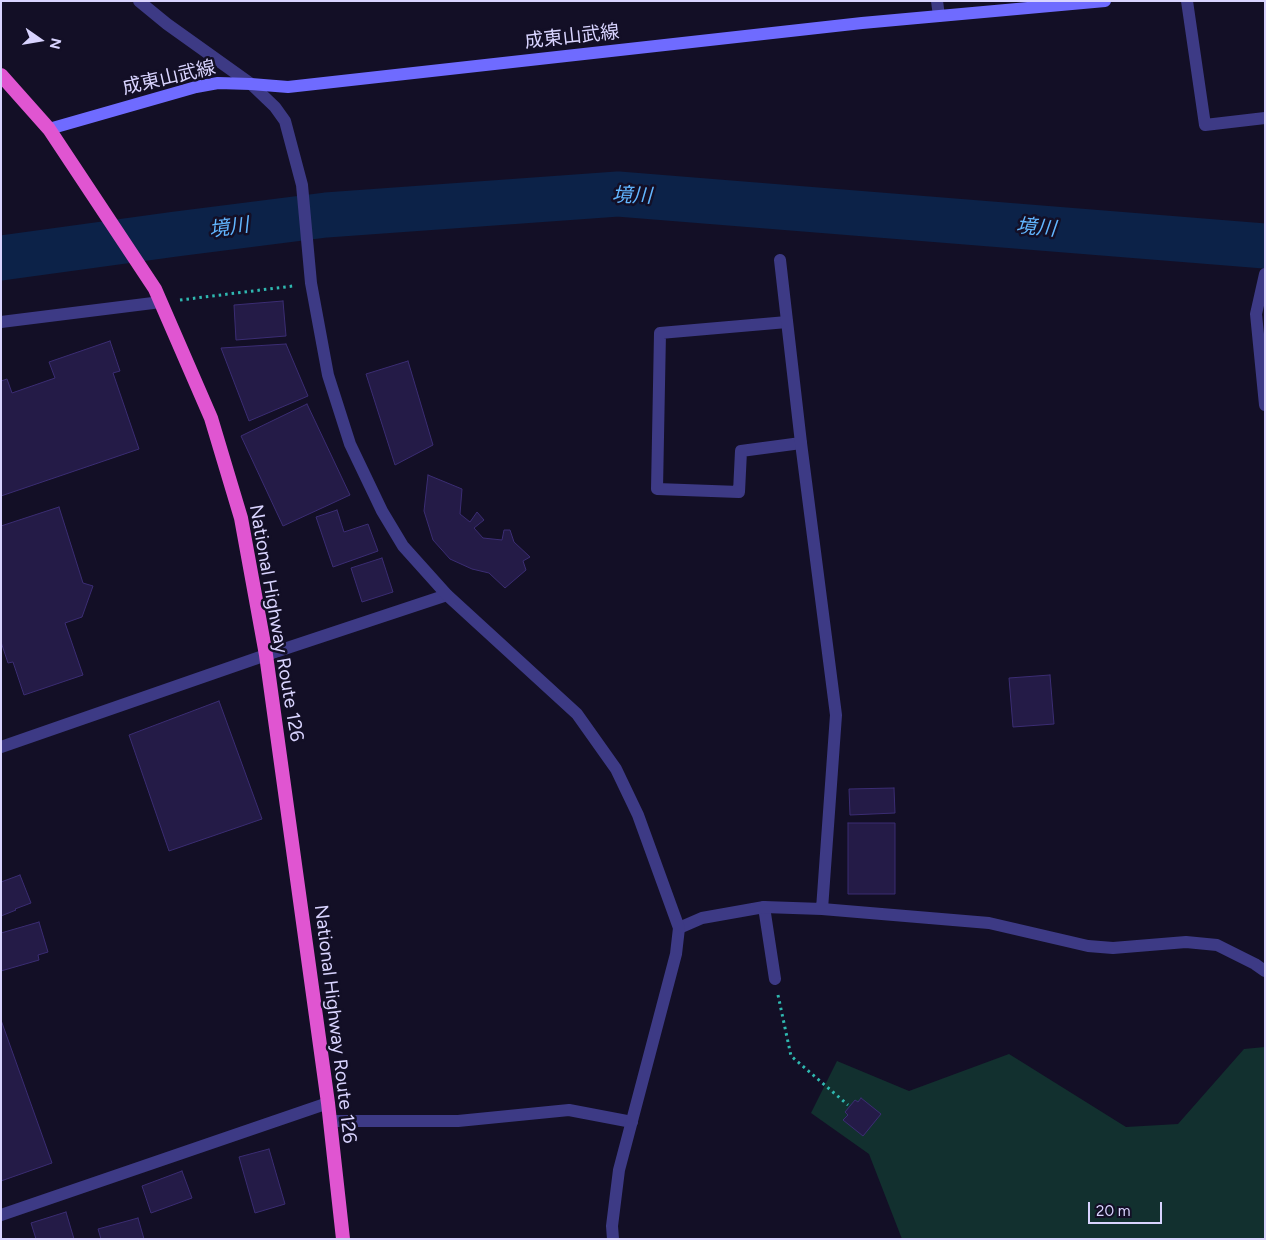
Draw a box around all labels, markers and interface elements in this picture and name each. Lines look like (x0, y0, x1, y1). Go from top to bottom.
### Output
north arrow (15, 15, 65, 65)
street label: 成東山武線 (524, 21, 620, 53)
text: N (46, 36, 65, 51)
street label: 成東山武線 (120, 56, 218, 100)
water label: 境川 (612, 183, 652, 209)
water label: 境川 (208, 213, 250, 243)
water label: 境川 (1015, 214, 1057, 242)
street label: National Highway Route 126 (244, 503, 308, 743)
street label: National Highway Route 126 (309, 903, 361, 1145)
scale bar (1091, 1192, 1165, 1224)
text: 20 m (1096, 1202, 1130, 1220)

